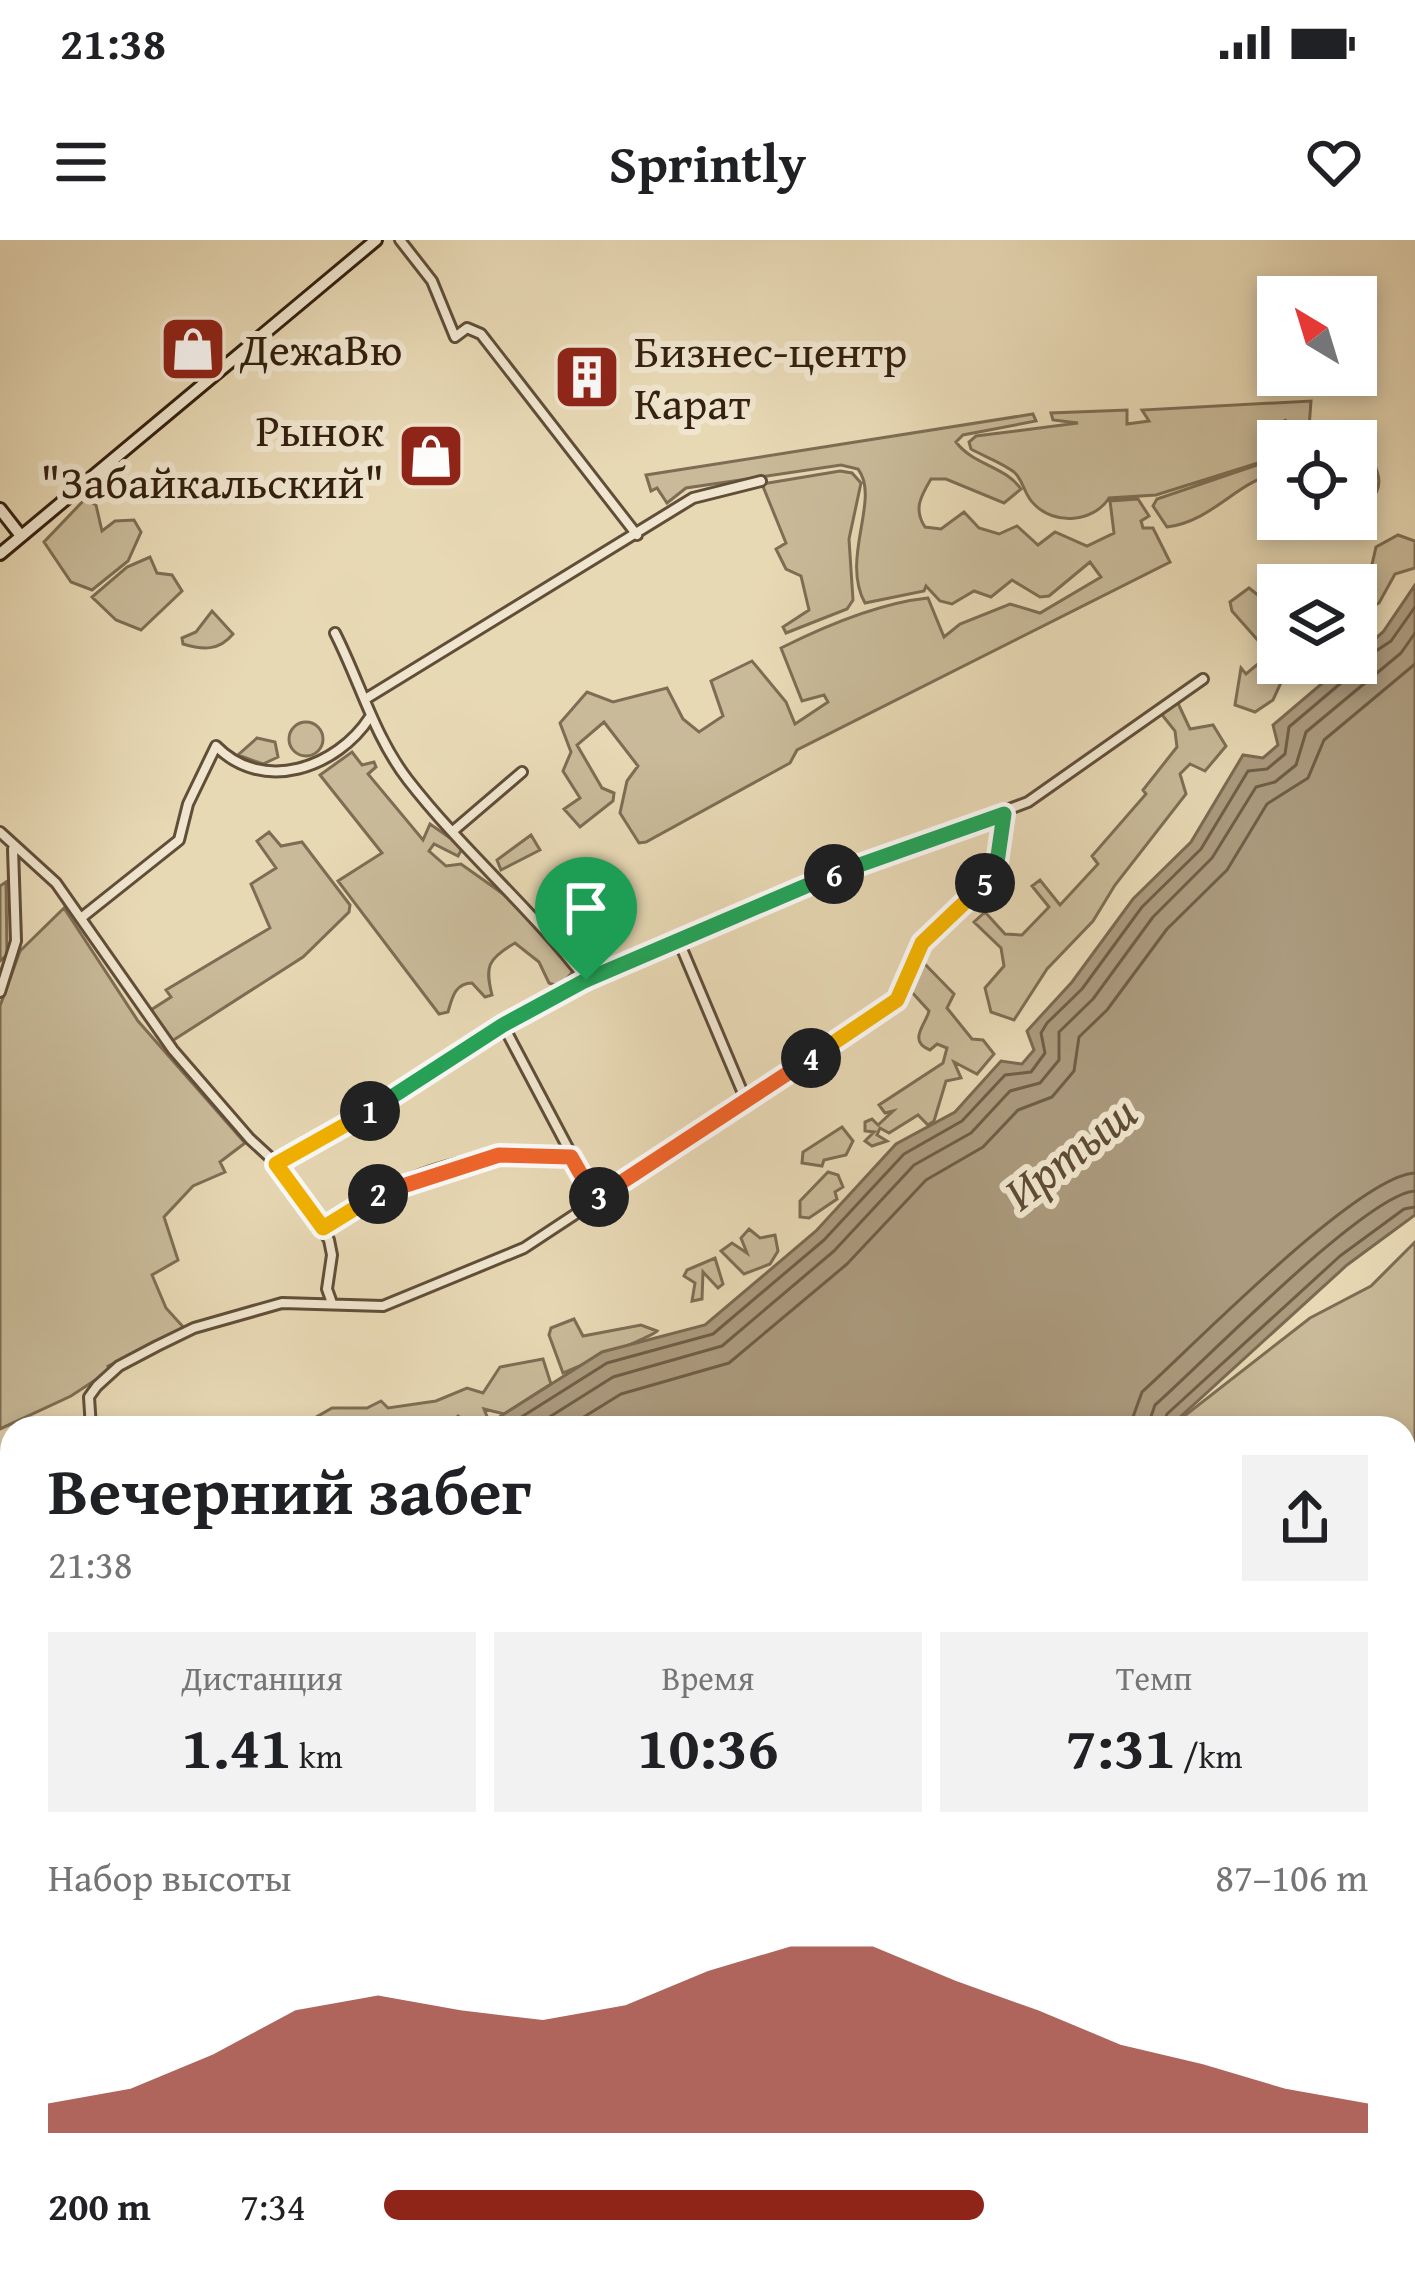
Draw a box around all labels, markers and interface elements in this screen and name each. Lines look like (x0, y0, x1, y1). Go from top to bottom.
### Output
text: 21:38 (60, 10, 166, 75)
text: Sprintly (609, 123, 806, 202)
icon: menu (48, 129, 114, 195)
icon: heart (1301, 129, 1367, 195)
north arrow (1257, 276, 1377, 396)
map controls (1257, 276, 1377, 684)
shop icon: ДежаВю (158, 314, 228, 384)
place label: ДежаВю (239, 316, 402, 381)
place label: Бизнес-центр Карат (634, 318, 907, 435)
building icon: Бизнес-центр Карат (552, 342, 622, 412)
place label: Рынок "Забайкальский" (41, 397, 384, 514)
button: locate (1257, 420, 1377, 540)
shop icon: Рынок "Забайкальский" (396, 421, 466, 491)
button: layers (1257, 564, 1377, 684)
pin: 6 (804, 844, 864, 904)
text: 6 (825, 850, 843, 898)
pin: 5 (955, 853, 1015, 913)
pin (535, 857, 637, 980)
text: 5 (976, 859, 994, 907)
icon: arrive (553, 875, 619, 941)
pin: 4 (781, 1028, 841, 1088)
text: 4 (802, 1034, 820, 1082)
water label: Иртыш (988, 1077, 1151, 1226)
pin: 1 (340, 1081, 400, 1141)
text: 1 (361, 1087, 379, 1135)
pin: 2 (348, 1164, 408, 1224)
pin: 3 (569, 1167, 629, 1227)
text: 2 (369, 1170, 387, 1218)
text: 3 (590, 1173, 608, 1221)
text: Вечерний забег (48, 1441, 531, 1538)
button: share (1242, 1455, 1368, 1581)
text: 21:38 (48, 1535, 133, 1592)
text: Дистанция (181, 1654, 343, 1702)
text: Время (662, 1654, 754, 1702)
text: Темп (1116, 1654, 1192, 1702)
text: 1.41 (181, 1702, 292, 1790)
text: 10:36 (637, 1702, 779, 1790)
text: 7:31 (1066, 1702, 1176, 1790)
text: km (292, 1732, 343, 1780)
text: /km (1176, 1732, 1242, 1780)
text: Набор высоты (48, 1848, 292, 1905)
text: 87–106 m (1215, 1848, 1368, 1905)
text: 200 m (48, 2177, 151, 2234)
text: 7:34 (240, 2177, 306, 2234)

